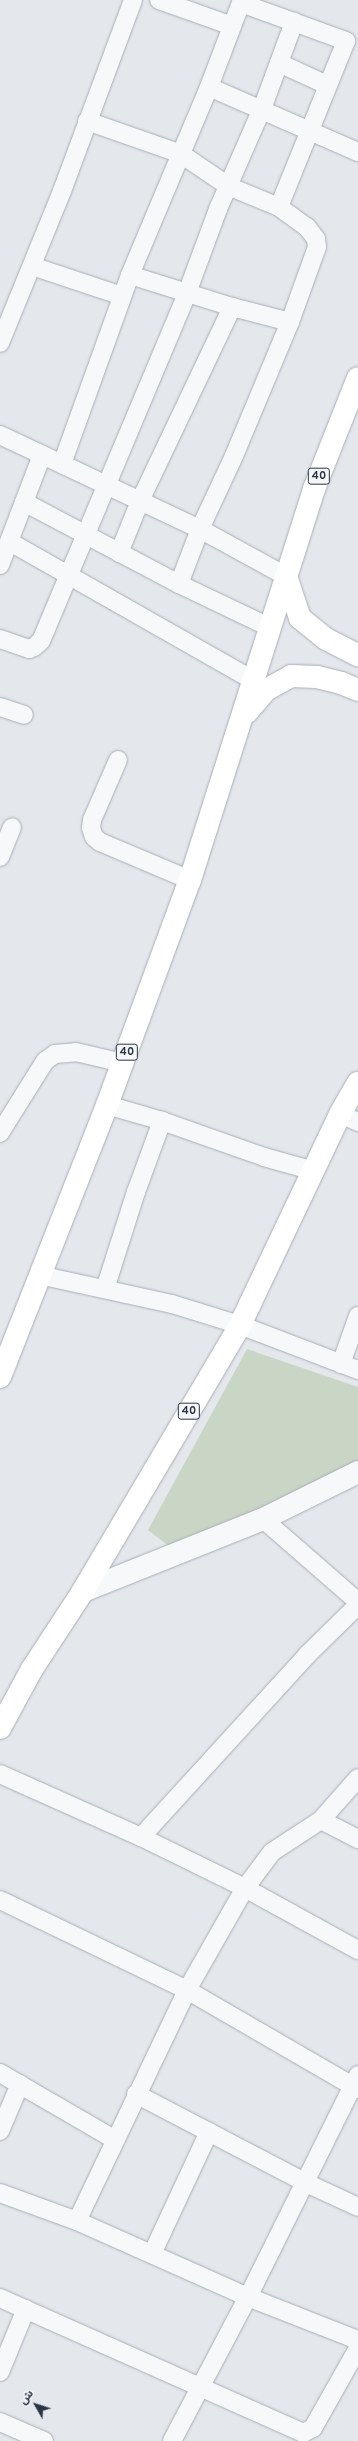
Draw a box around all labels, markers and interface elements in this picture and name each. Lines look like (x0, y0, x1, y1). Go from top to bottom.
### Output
road number: 40 (307, 467, 331, 485)
road number: 40 (115, 1043, 139, 1061)
road number: 40 (177, 1402, 201, 1420)
north arrow (16, 2385, 56, 2425)
text: ش (16, 2387, 37, 2408)

